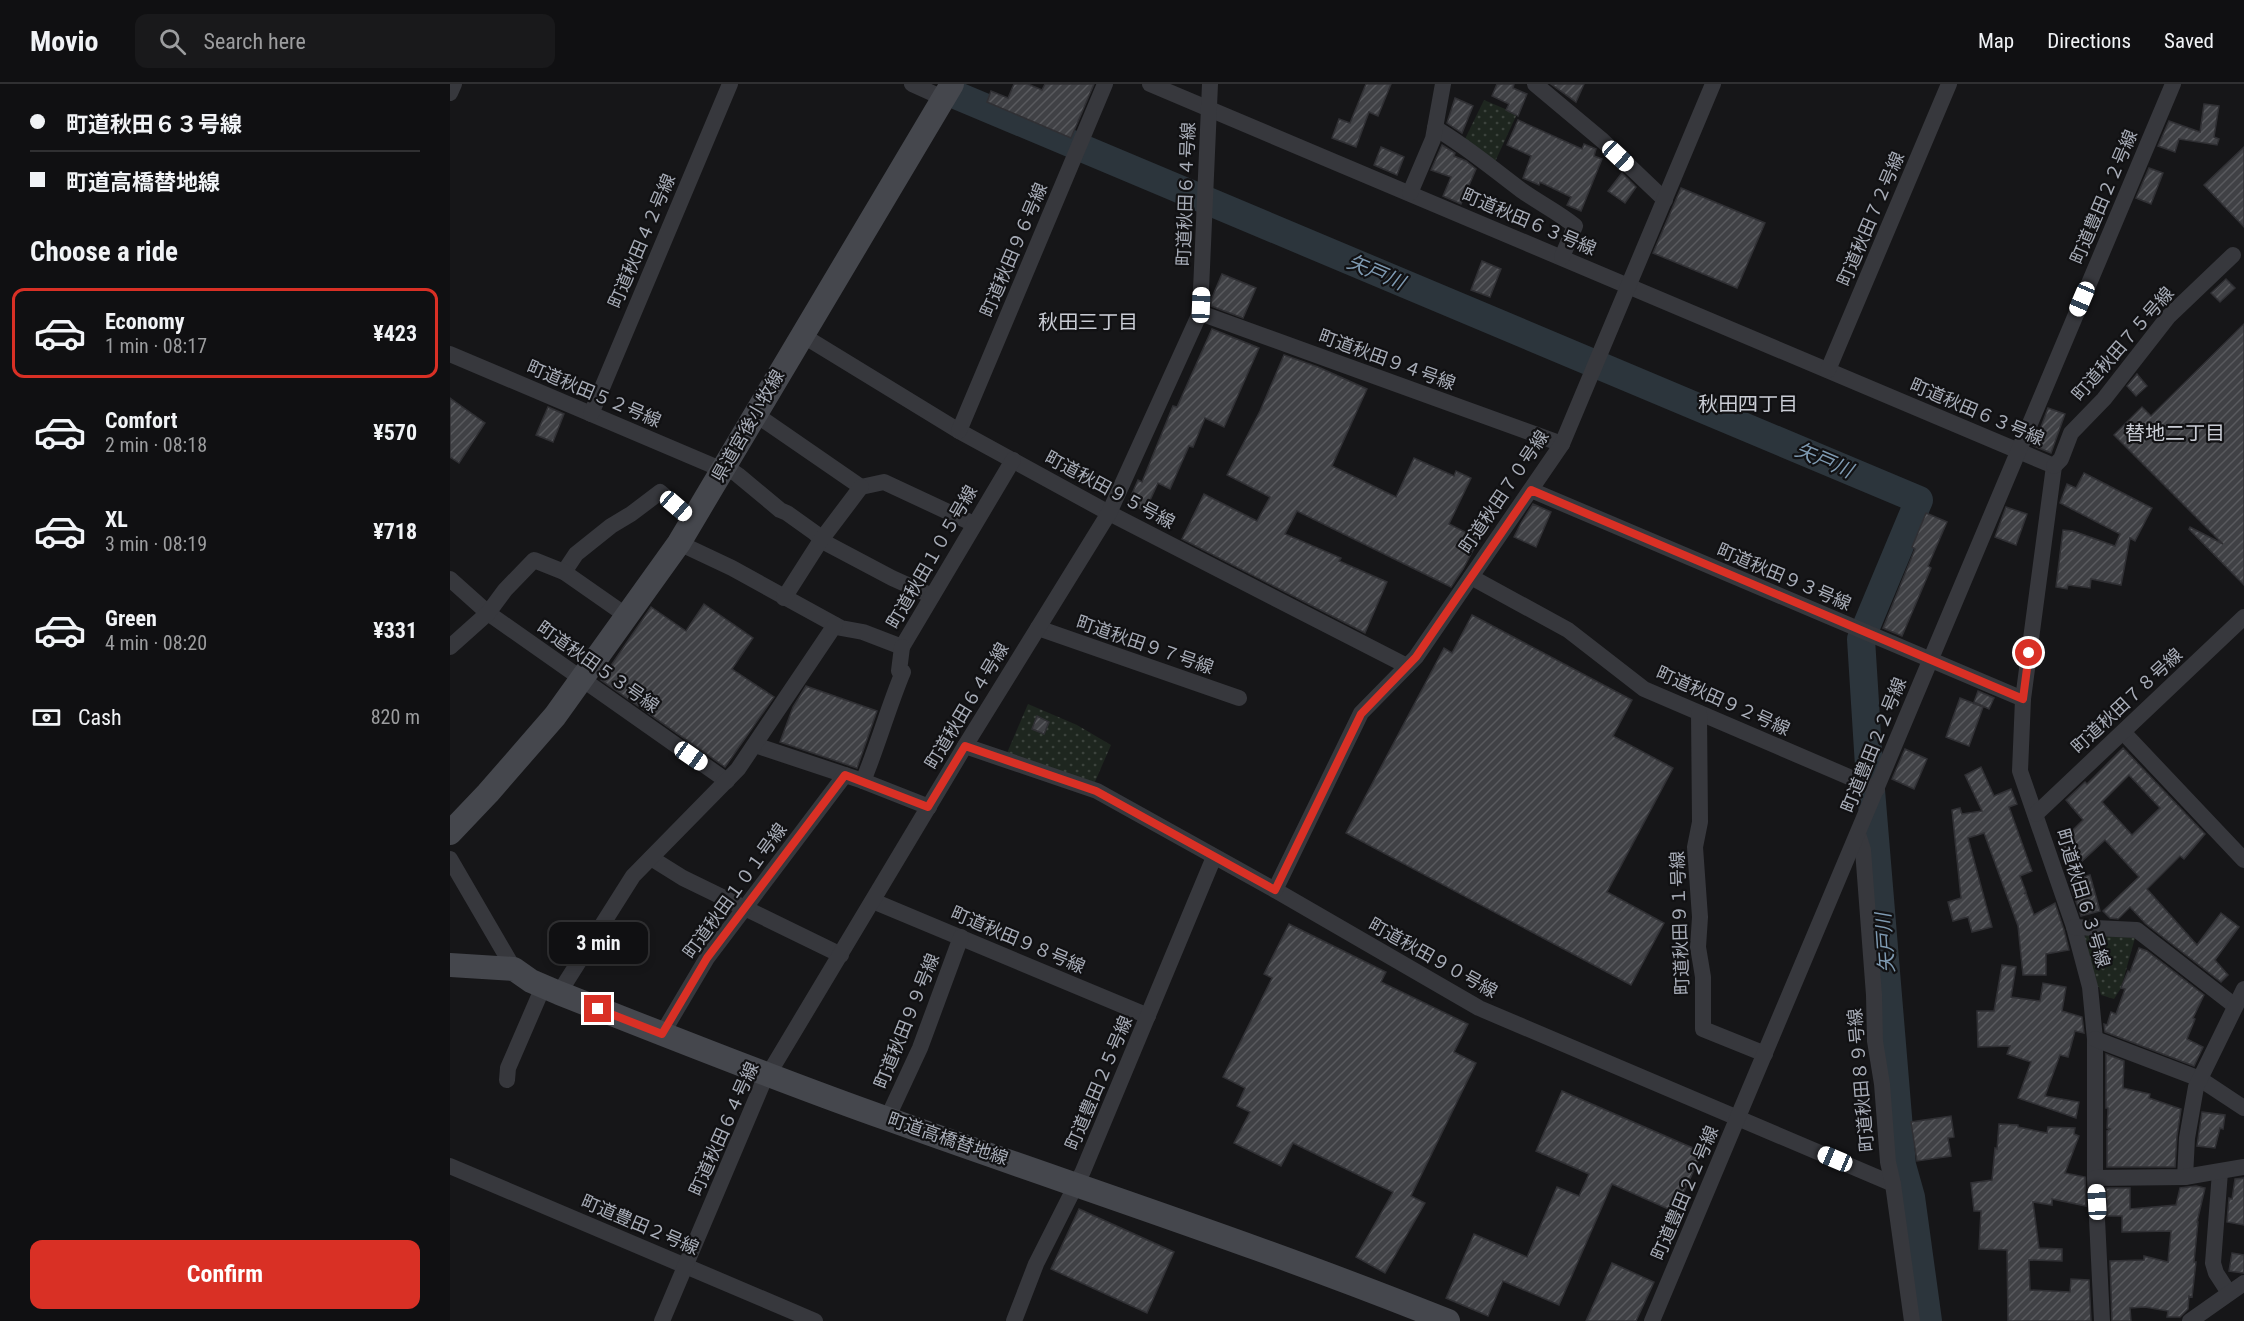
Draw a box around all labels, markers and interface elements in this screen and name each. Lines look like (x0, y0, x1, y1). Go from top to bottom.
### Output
search box (135, 14, 555, 68)
text: Movio (30, 25, 99, 58)
icon: search (156, 25, 189, 58)
text: Search here (204, 29, 306, 54)
text: Map (1978, 29, 2014, 53)
text: Directions (2047, 29, 2131, 53)
text: Saved (2164, 29, 2214, 53)
text: 町道秋田６３号線 (66, 112, 242, 137)
street label: 町道秋田６４号線 (1172, 122, 1199, 266)
street label: 町道豊田２２号線 (2066, 126, 2141, 267)
car (1599, 137, 1637, 175)
street label: 町道秋田７２号線 (1833, 148, 1908, 289)
text: 町道高橋替地線 (66, 170, 220, 195)
street label: 町道秋田４２号線 (604, 170, 679, 311)
street label: 町道秋田９６号線 (976, 179, 1051, 320)
street label: 町道秋田６３号線 (1459, 184, 1600, 259)
text: Choose a ride (30, 236, 178, 268)
water label: 矢戸川 (1344, 249, 1410, 296)
car (2067, 279, 2097, 319)
street label: 町道秋田７５号線 (2067, 282, 2178, 405)
car (1191, 287, 1211, 323)
icon: car (33, 306, 87, 360)
text: Economy (105, 309, 185, 334)
district label: 秋田三丁目 (1038, 310, 1138, 334)
text: ¥423 (373, 321, 417, 346)
street label: 町道秋田９４号線 (1316, 325, 1458, 394)
text: 1 min · 08:17 (105, 334, 207, 358)
street label: 町道秋田５２号線 (524, 356, 665, 431)
street label: 県道宮後小牧線 (707, 366, 788, 486)
street label: 町道秋田６３号線 (1907, 374, 2048, 449)
district label: 秋田四丁目 (1698, 392, 1798, 416)
icon: car (33, 405, 87, 459)
text: Comfort (105, 408, 178, 433)
text: ¥570 (373, 420, 417, 445)
district label: 替地二丁目 (2125, 421, 2225, 445)
street label: 町道秋田７０号線 (1455, 426, 1553, 557)
text: 2 min · 08:18 (105, 433, 207, 457)
water label: 矢戸川 (1792, 437, 1858, 484)
street label: 町道秋田９５号線 (1042, 446, 1179, 533)
street label: 町道秋田１０５号線 (882, 481, 981, 632)
car (657, 487, 695, 525)
icon: car (33, 504, 87, 558)
text: XL (105, 507, 128, 532)
text: ¥718 (373, 519, 417, 544)
text: 3 min · 08:19 (105, 532, 207, 556)
street label: 町道秋田９３号線 (1714, 539, 1855, 614)
icon: car (33, 603, 87, 657)
text: Green (105, 606, 157, 631)
street label: 町道秋田９７号線 (1074, 611, 1217, 678)
street label: 町道秋田５３号線 (533, 617, 663, 716)
text: ¥331 (373, 618, 417, 643)
text: 4 min · 08:20 (105, 631, 207, 655)
street label: 町道秋田６４号線 (920, 639, 1013, 773)
route start (2015, 639, 2042, 666)
street label: 町道秋田７８号線 (2067, 644, 2186, 757)
street label: 町道秋田９２号線 (1653, 662, 1793, 739)
street label: 町道豊田２２号線 (1837, 674, 1910, 816)
icon: cash (30, 701, 63, 734)
text: Cash (78, 705, 122, 730)
text: 820 m (371, 705, 420, 729)
car (671, 738, 711, 774)
street label: 町道秋田１０１号線 (678, 819, 791, 962)
street label: 町道秋田６３号線 (2052, 826, 2115, 970)
street label: 町道秋田９１号線 (1666, 851, 1693, 995)
street label: 町道秋田９８号線 (948, 902, 1089, 977)
water label: 矢戸川 (1871, 910, 1899, 974)
street label: 町道秋田９０号線 (1365, 913, 1501, 1002)
callout: 3 min (548, 922, 648, 964)
text: 3 min (576, 931, 621, 955)
street label: 町道秋田９９号線 (870, 950, 943, 1092)
route end (584, 995, 611, 1022)
street label: 町道秋田８９号線 (1844, 1007, 1877, 1153)
street label: 町道豊田２５号線 (1061, 1012, 1136, 1153)
street label: 町道秋田６４号線 (685, 1059, 762, 1199)
street label: 町道高橋替地線 (885, 1108, 1011, 1169)
street label: 町道豊田２２号線 (1647, 1122, 1722, 1263)
car (1815, 1144, 1855, 1174)
car (2087, 1184, 2107, 1220)
street label: 町道豊田２号線 (578, 1190, 702, 1259)
button: Confirm (30, 1240, 420, 1309)

